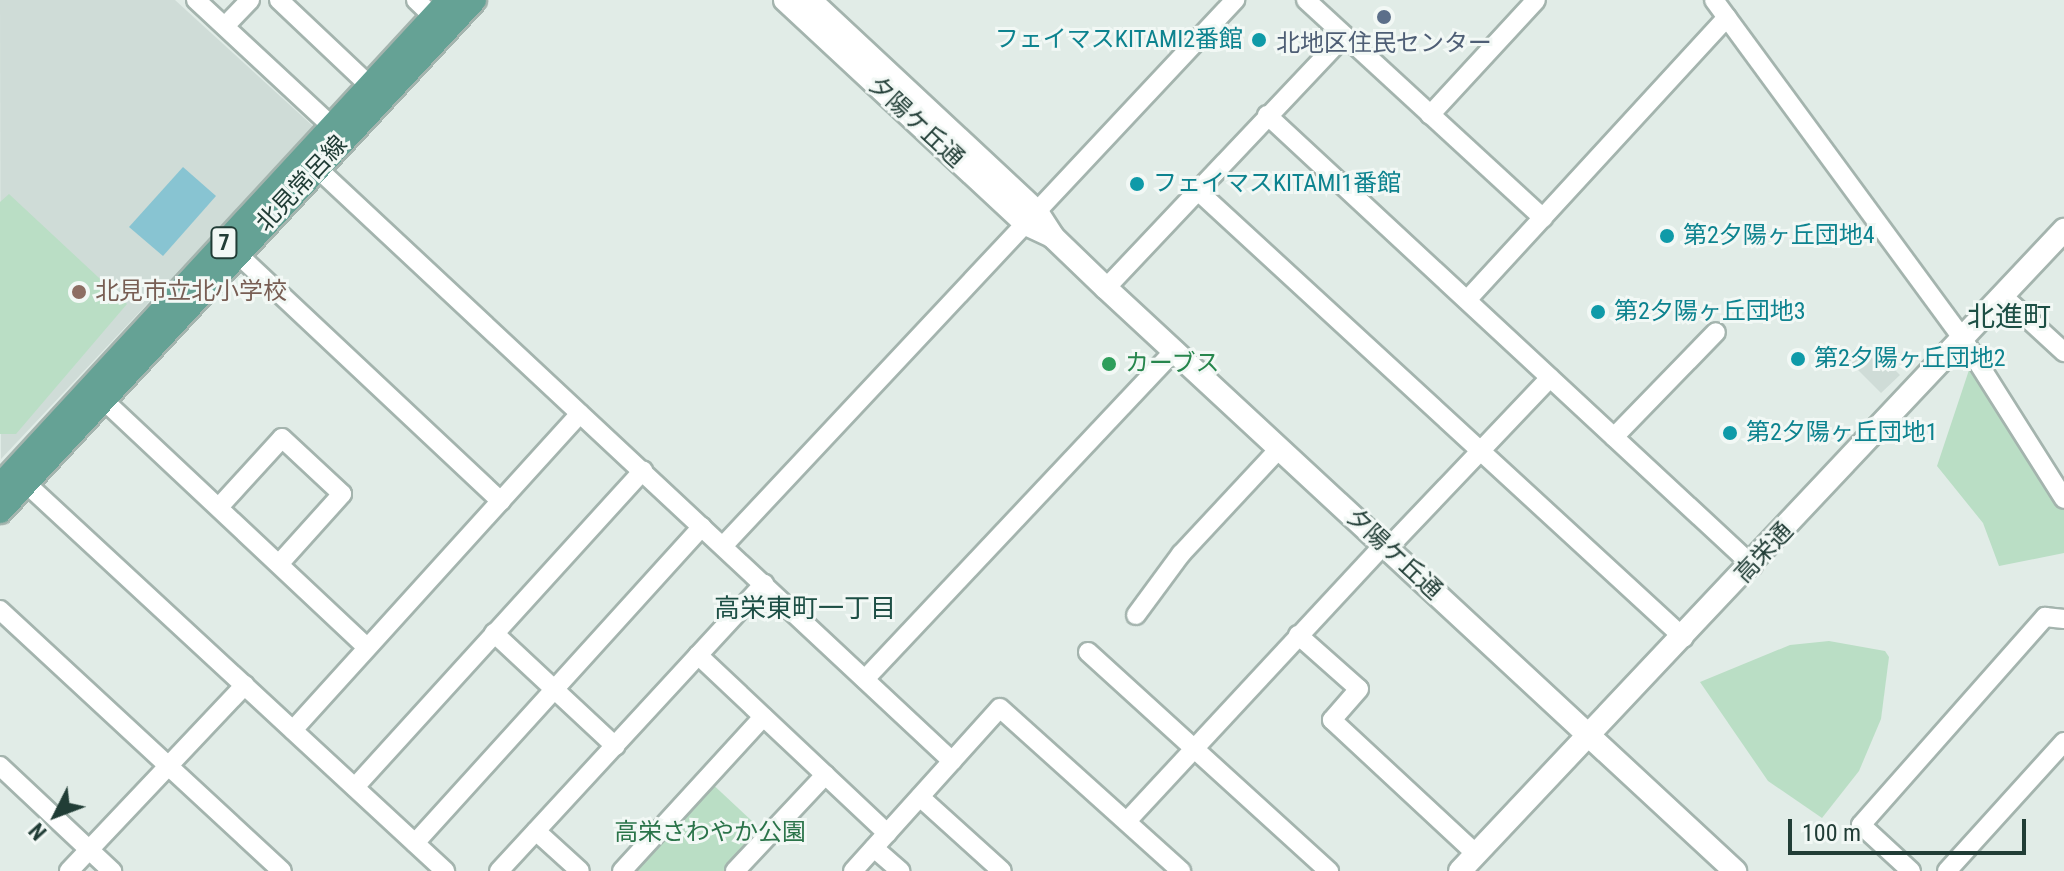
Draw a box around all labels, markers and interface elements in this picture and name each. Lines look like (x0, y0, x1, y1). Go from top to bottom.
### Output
marker: 北地区住民センター (1375, 8, 1393, 26)
place label: フェイマスKITAMI2番館 (995, 26, 1243, 54)
place label: 北地区住民センター (1276, 30, 1492, 58)
marker: フェイマスKITAMI2番館 (1250, 31, 1268, 49)
street label: 夕陽ケ丘通 (862, 71, 970, 173)
street label: 北見常呂線 (251, 130, 353, 238)
place label: フェイマスKITAMI1番館 (1153, 170, 1401, 198)
marker: フェイマスKITAMI1番館 (1128, 175, 1146, 193)
place label: 第2夕陽ヶ丘団地4 (1683, 222, 1875, 250)
road number: 7 (210, 225, 238, 261)
marker: 第2夕陽ヶ丘団地4 (1658, 227, 1676, 245)
place label: 北見市立北小学校 (95, 278, 287, 306)
marker: 北見市立北小学校 (70, 283, 88, 301)
place label: 第2夕陽ヶ丘団地3 (1614, 298, 1806, 326)
district label: 北進町 (1967, 300, 2051, 334)
marker: 第2夕陽ヶ丘団地3 (1589, 303, 1607, 321)
place label: 第2夕陽ヶ丘団地2 (1814, 345, 2006, 373)
place label: カーブス (1125, 350, 1221, 378)
marker: 第2夕陽ヶ丘団地2 (1789, 350, 1807, 368)
marker: カーブス (1100, 355, 1118, 373)
place label: 第2夕陽ヶ丘団地1 (1746, 419, 1938, 447)
marker: 第2夕陽ヶ丘団地1 (1721, 424, 1739, 442)
street label: 夕陽ケ丘通 (1340, 503, 1448, 605)
street label: 高栄通 (1729, 517, 1799, 589)
district label: 高栄東町一丁目 (714, 593, 896, 625)
north arrow (16, 775, 96, 855)
scale bar (1792, 803, 2030, 853)
text: N (24, 818, 52, 845)
park label: 高栄さわやか公園 (614, 819, 806, 847)
text: 100 m (1802, 819, 1861, 847)

